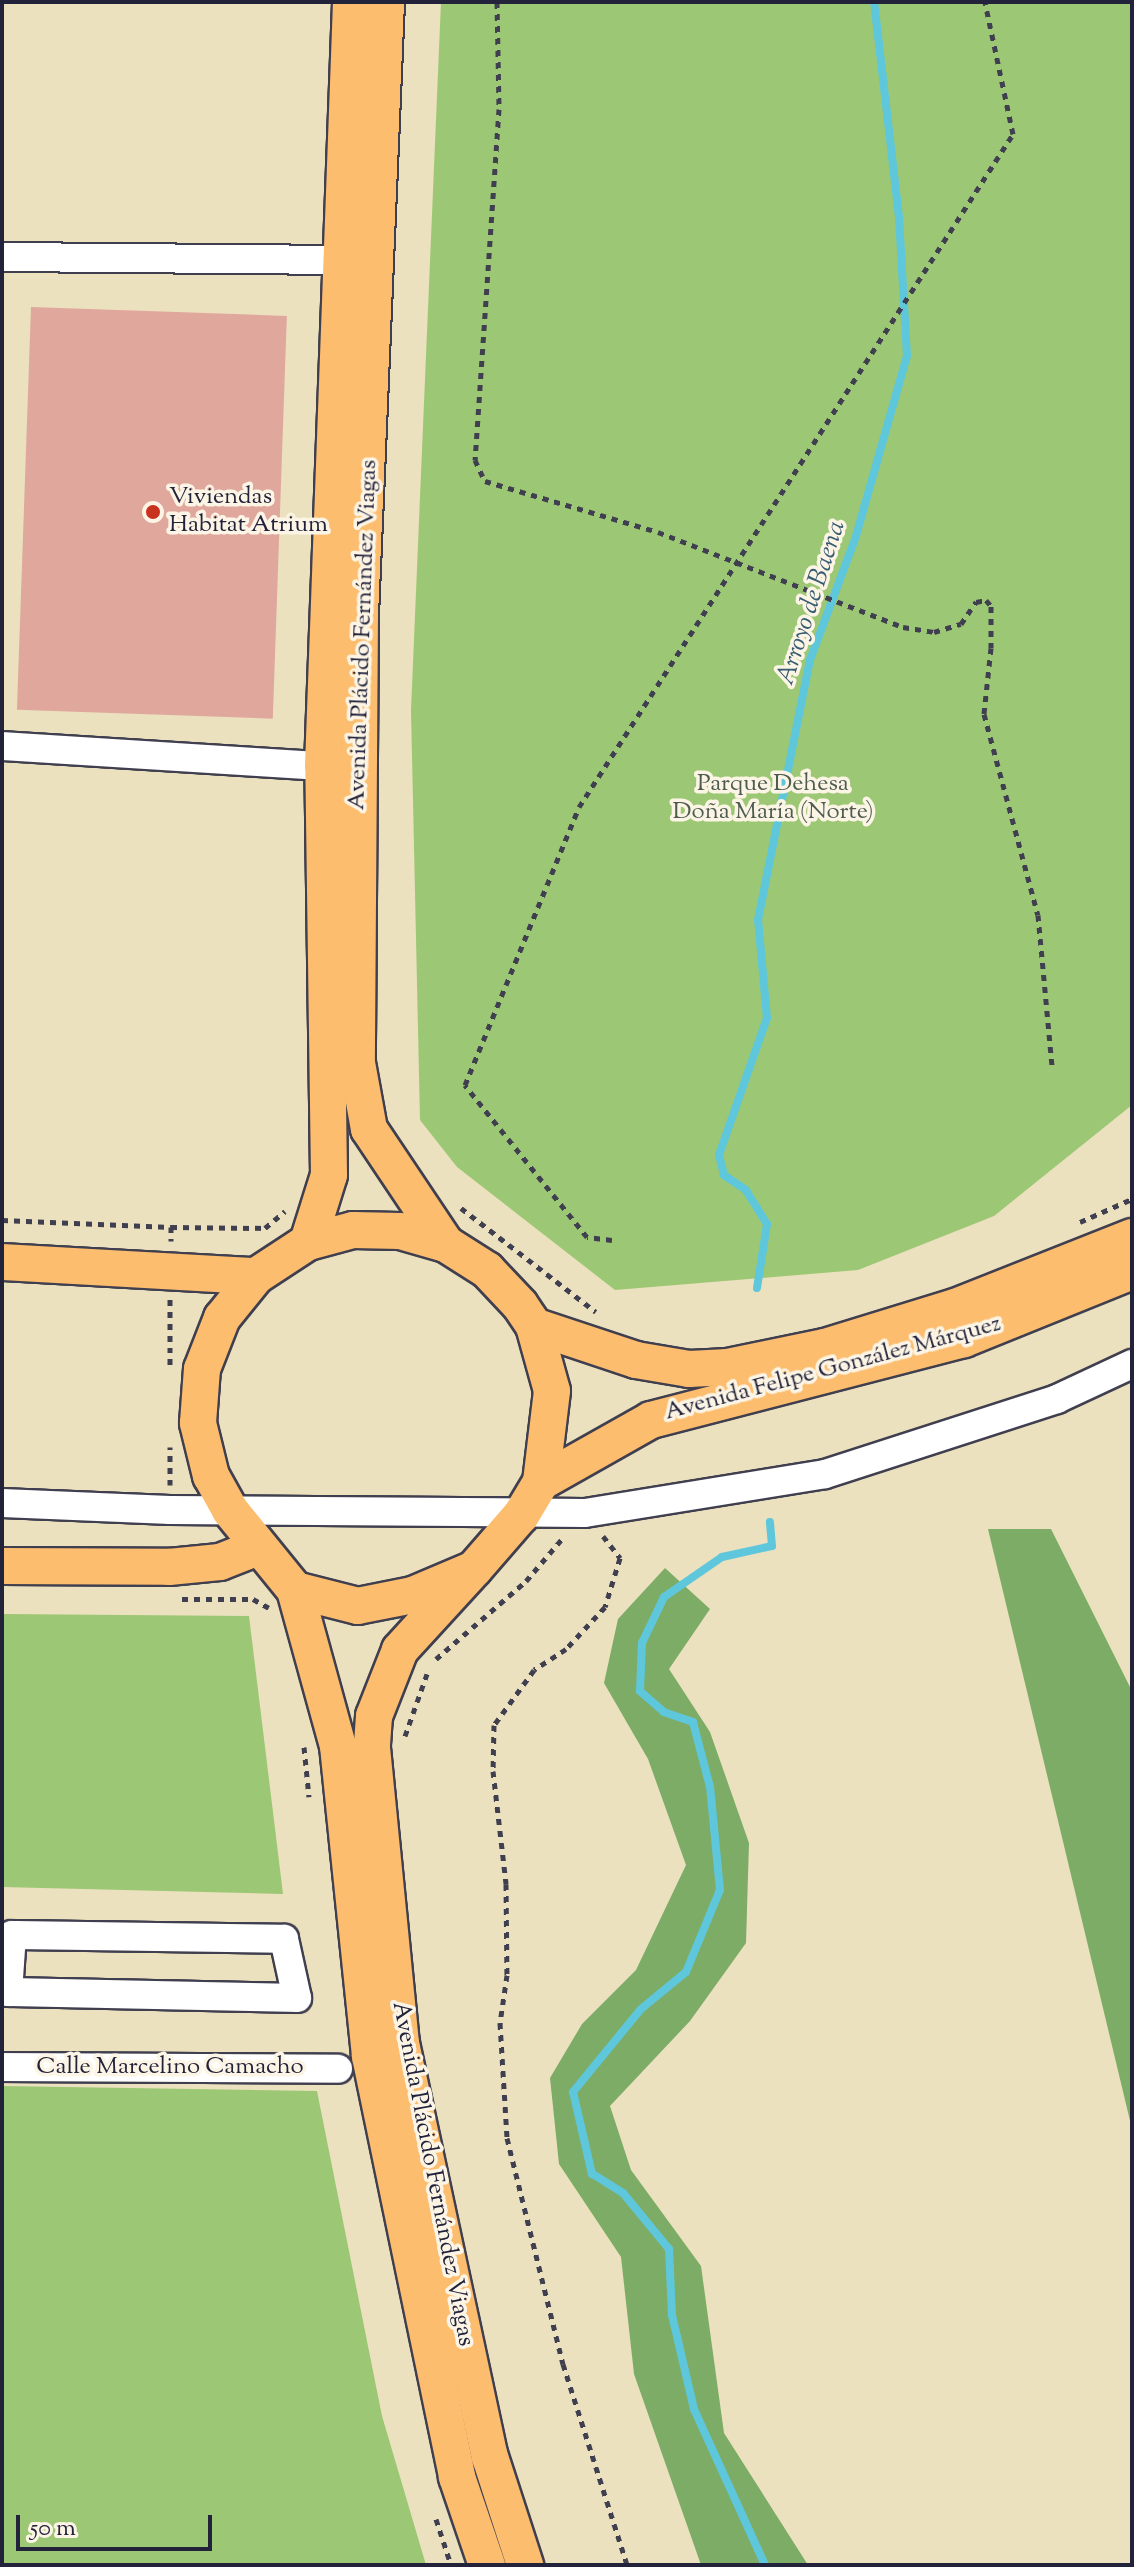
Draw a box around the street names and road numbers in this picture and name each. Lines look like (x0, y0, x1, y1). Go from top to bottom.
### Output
street label: Avenida Plácido Fernández Viagas (343, 459, 385, 811)
street label: Avenida Felipe González Márquez (662, 1310, 1004, 1428)
street label: Avenida Plácido Fernández Viagas (384, 1999, 480, 2349)
street label: Calle Marcelino Camacho (36, 2054, 304, 2082)

